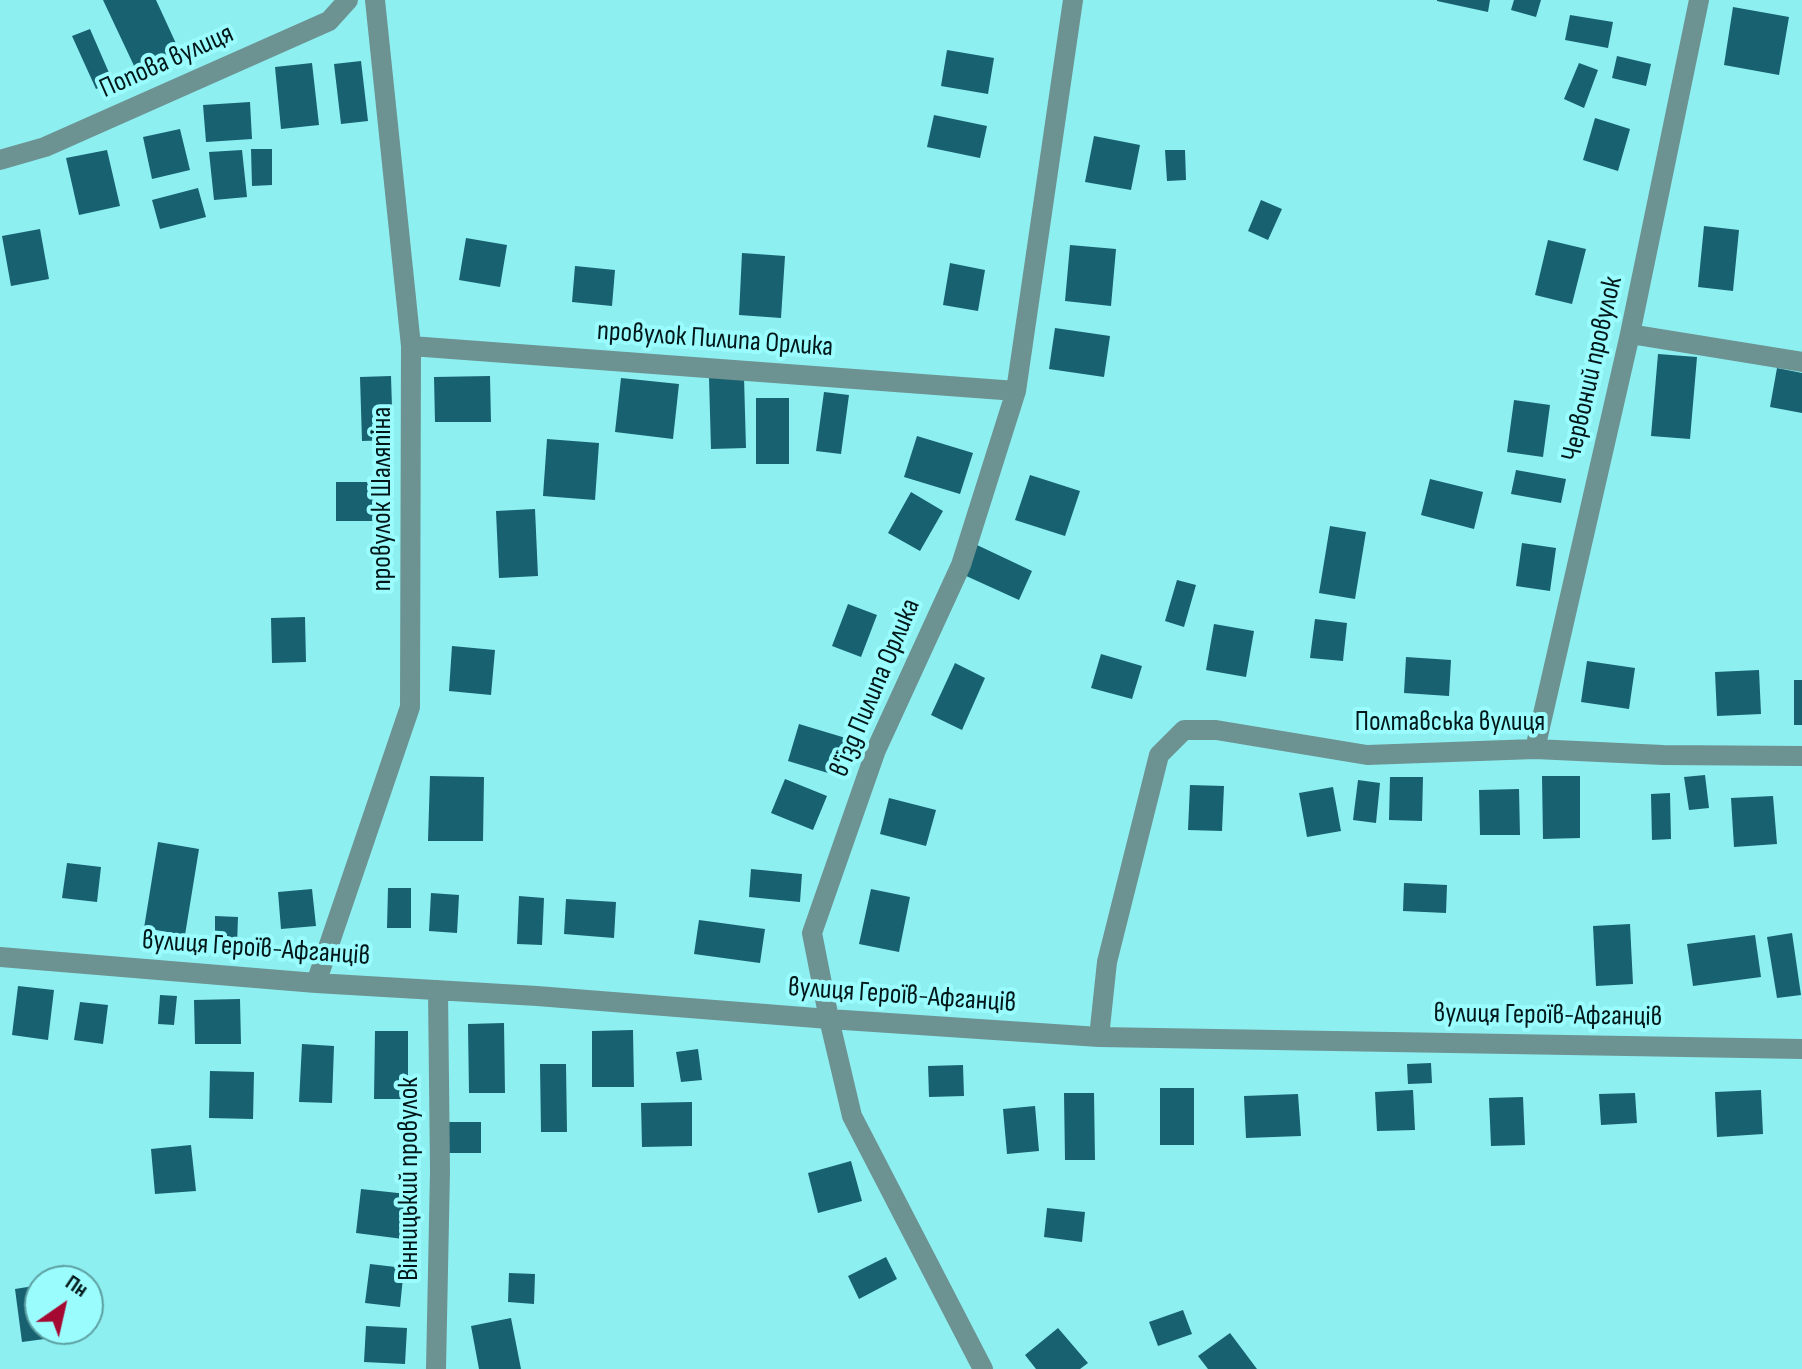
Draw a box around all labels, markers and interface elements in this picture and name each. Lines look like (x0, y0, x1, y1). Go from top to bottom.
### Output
street label: Попова вулиця (95, 18, 239, 106)
street label: Червоний провулок (1555, 273, 1631, 465)
street label: провулок Пилипа Орлика (596, 315, 834, 365)
street label: провулок Шаляпіна (366, 407, 400, 591)
street label: в'їзд Пилипа Орлика (823, 594, 929, 782)
street label: Полтавська вулиця (1355, 706, 1545, 740)
street label: вулиця Героїв-Афганців (141, 924, 371, 974)
street label: вулиця Героїв-Афганців (787, 971, 1017, 1021)
street label: вулиця Героїв-Афганців (1433, 997, 1663, 1035)
street label: Вінницький провулок (393, 1077, 427, 1281)
north arrow (24, 1265, 104, 1345)
text: Пн (60, 1269, 93, 1303)

